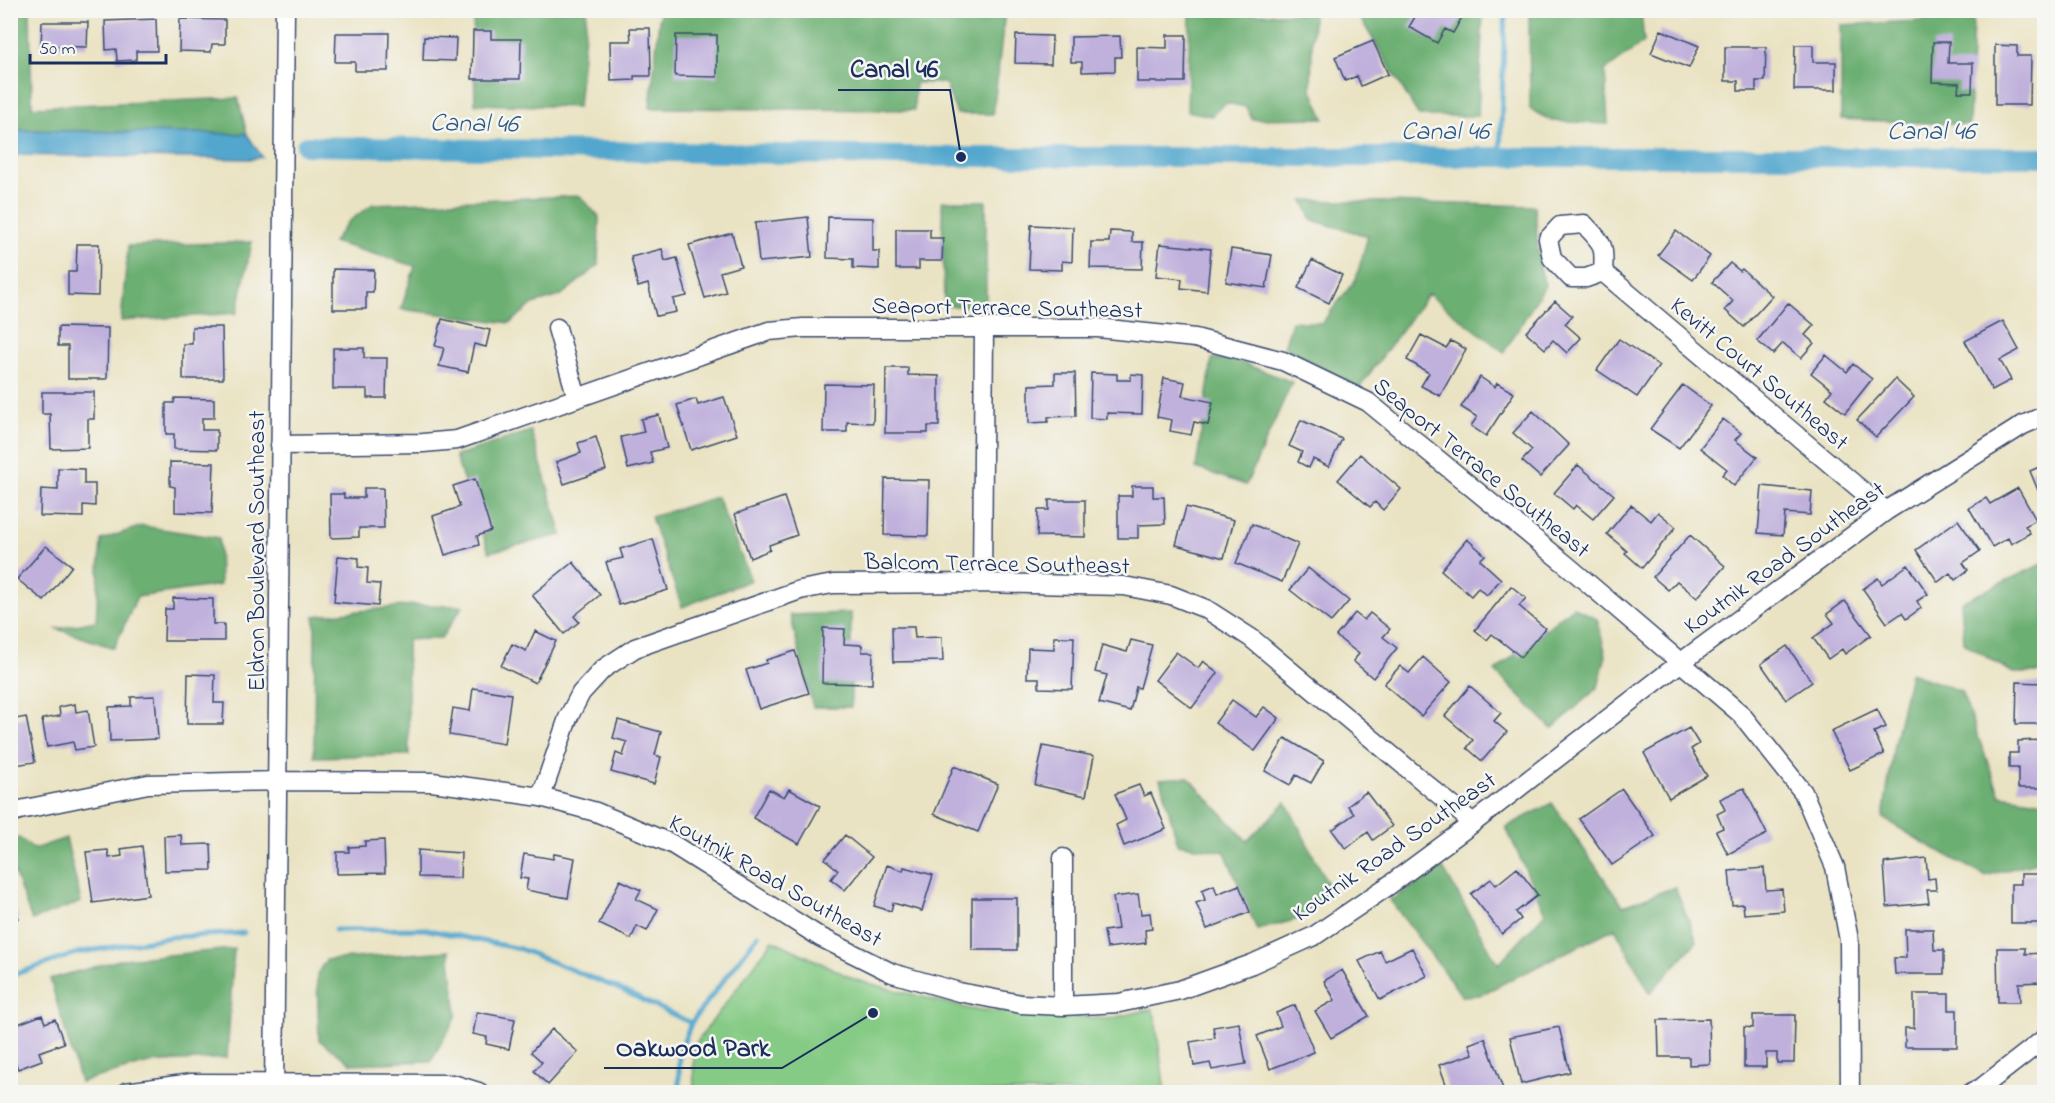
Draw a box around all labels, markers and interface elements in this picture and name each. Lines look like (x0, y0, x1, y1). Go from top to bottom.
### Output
scale bar (30, 27, 166, 65)
text: 50 m (39, 37, 76, 63)
callout: Canal 46 (838, 46, 950, 90)
text: Canal 46 (850, 52, 939, 90)
water label: Canal 46 (430, 105, 522, 145)
water label: Canal 46 (1401, 114, 1493, 152)
water label: Canal 46 (1887, 114, 1979, 152)
street label: Seaport Terrace Southeast (871, 290, 1143, 329)
street label: Kevitt Court Southeast (1661, 290, 1855, 460)
street label: Seaport Terrace Southeast (1364, 370, 1597, 568)
street label: Eldron Boulevard Southeast (241, 410, 276, 692)
street label: Koutnik Road Southeast (1677, 474, 1894, 644)
street label: Balcom Terrace Southeast (863, 546, 1130, 585)
street label: Koutnik Road Southeast (1286, 764, 1504, 932)
street label: Koutnik Road Southeast (661, 807, 888, 958)
callout: Oakwood Park (604, 1024, 782, 1068)
text: Oakwood Park (616, 1031, 771, 1069)

